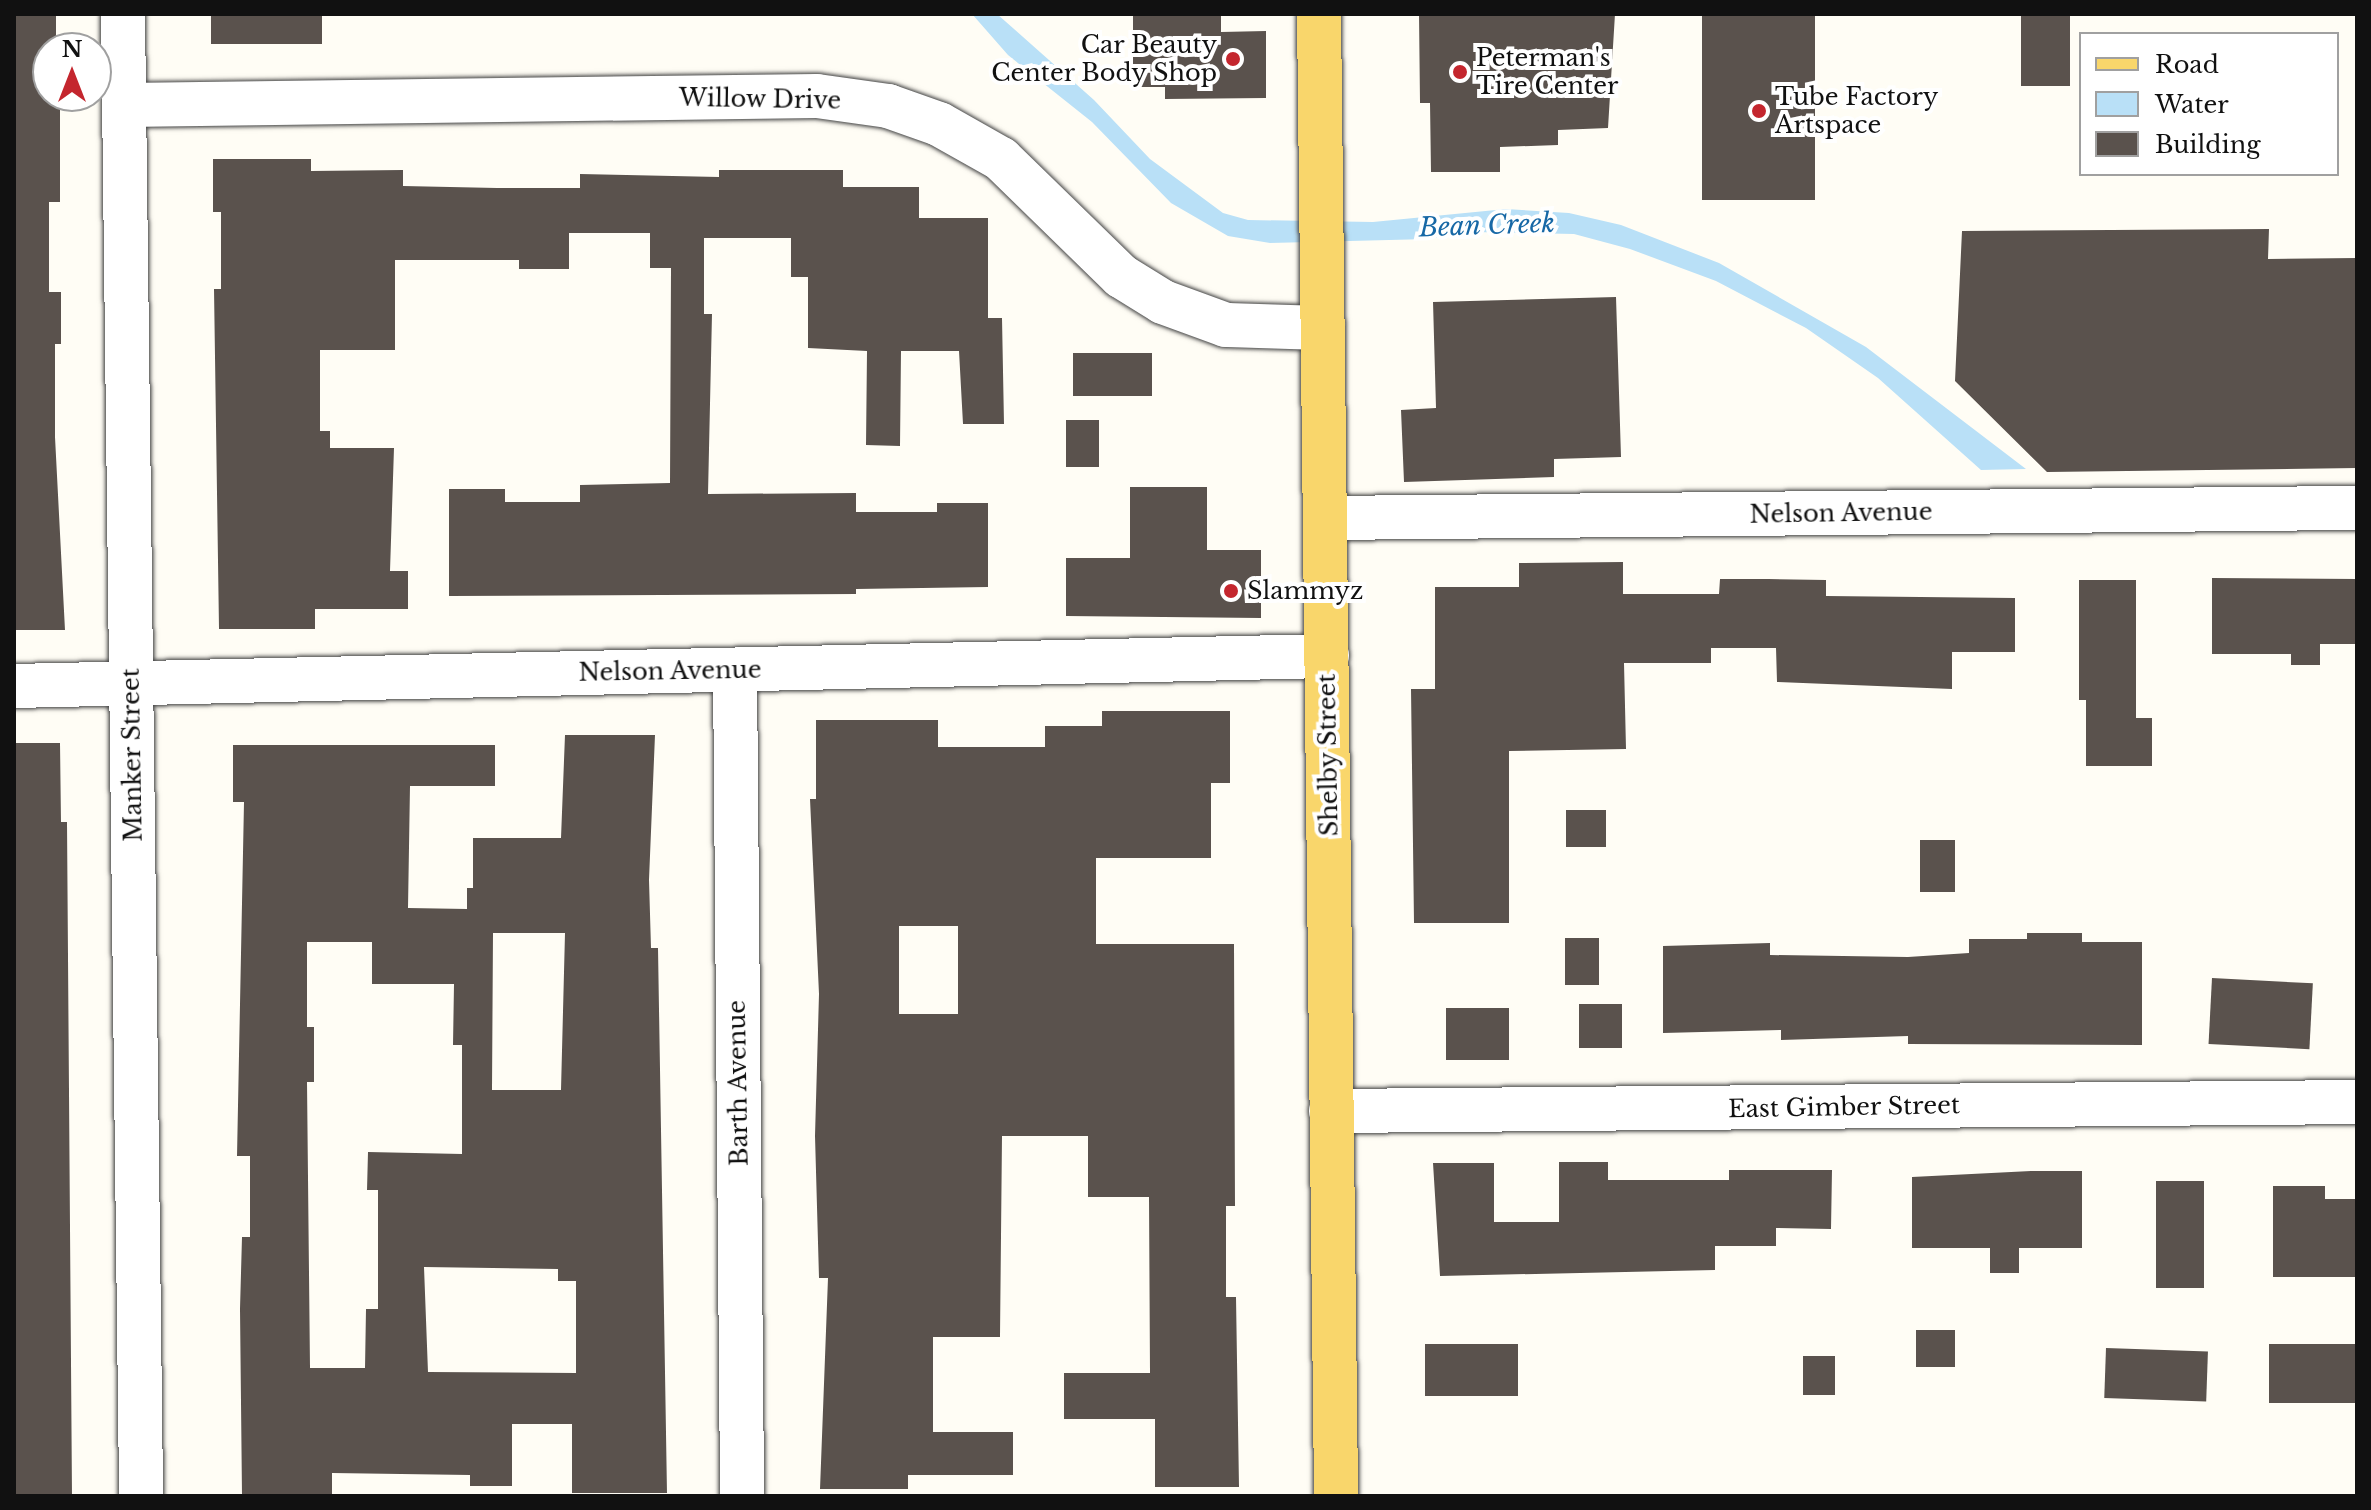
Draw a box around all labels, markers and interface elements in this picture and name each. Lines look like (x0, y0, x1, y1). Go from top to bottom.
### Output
place label: Car Beauty Center Body Shop (990, 31, 1217, 87)
north arrow (32, 32, 112, 112)
legend (2079, 32, 2339, 176)
text: N (62, 36, 82, 63)
place label: Peterman's Tire Center (1476, 44, 1618, 100)
marker: Car Beauty Center Body Shop (1224, 50, 1242, 68)
text: Road (2155, 50, 2219, 79)
marker: Peterman's Tire Center (1451, 63, 1469, 81)
street label: Willow Drive (678, 83, 842, 115)
place label: Tube Factory Artspace (1775, 83, 1938, 139)
text: Water (2155, 90, 2229, 119)
marker: Tube Factory Artspace (1750, 102, 1768, 120)
text: Building (2155, 130, 2261, 159)
water label: Bean Creek (1418, 208, 1556, 244)
street label: Nelson Avenue (1749, 497, 1933, 529)
place label: Slammyz (1247, 577, 1363, 605)
marker: Slammyz (1222, 582, 1240, 600)
street label: Nelson Avenue (578, 655, 762, 687)
street label: Manker Street (116, 668, 148, 842)
street label: Shelby Street (1312, 673, 1344, 837)
street label: Barth Avenue (722, 999, 754, 1167)
street label: East Gimber Street (1728, 1091, 1960, 1123)

